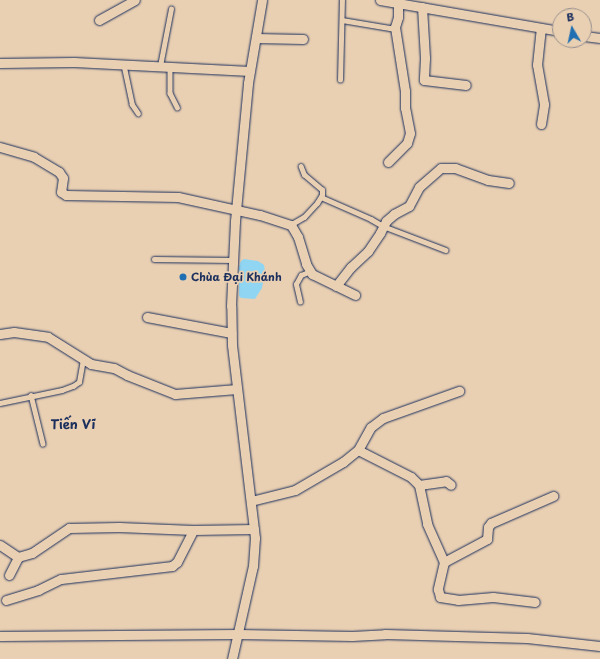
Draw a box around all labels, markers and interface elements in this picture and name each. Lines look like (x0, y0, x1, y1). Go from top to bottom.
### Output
north arrow (552, 8, 592, 48)
text: B (565, 8, 575, 26)
place label: Chùa Đại Khánh (191, 270, 282, 284)
marker: Chùa Đại Khánh (178, 272, 188, 282)
district label: Tiến Vĩ (50, 416, 96, 432)

